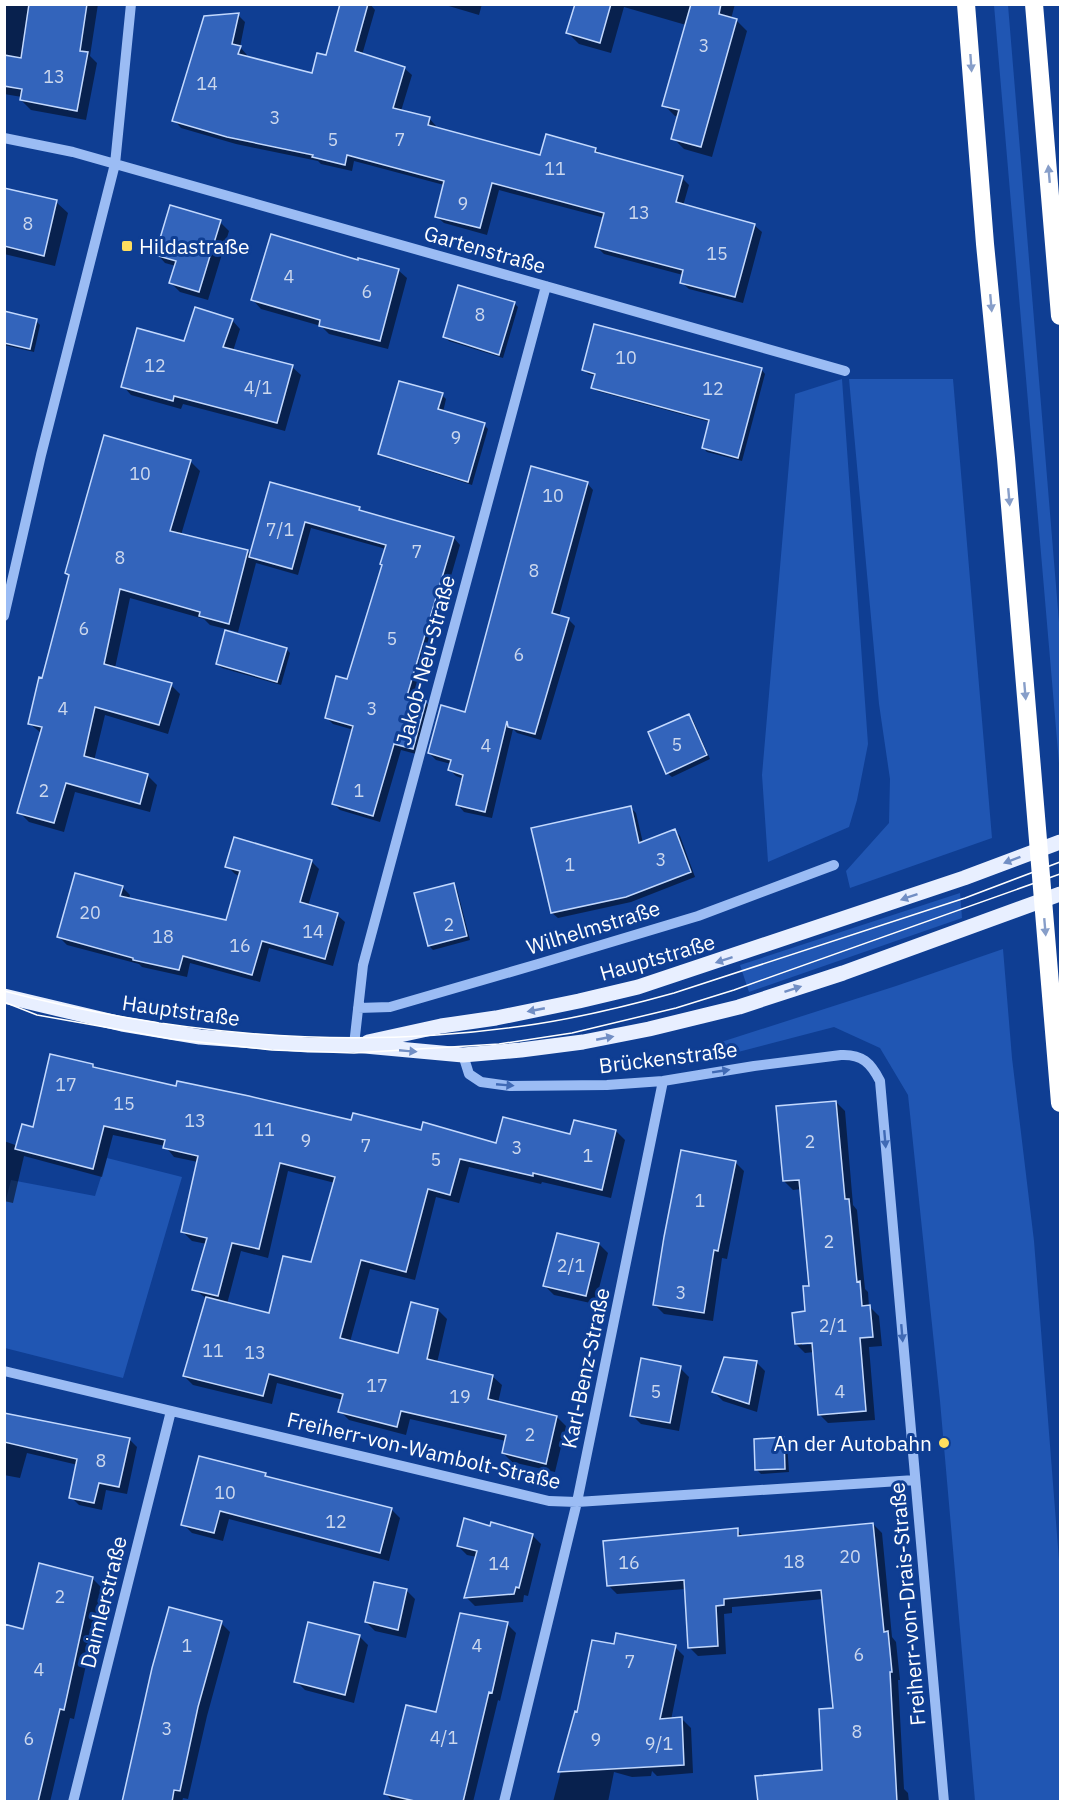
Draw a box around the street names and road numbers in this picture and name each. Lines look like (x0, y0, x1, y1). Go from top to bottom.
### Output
street label: Gartenstraße (421, 218, 549, 280)
street label: Jakob-Neu-Straße (389, 572, 461, 748)
street label: Wilhelmstraße (523, 893, 663, 961)
street label: Hauptstraße (596, 927, 718, 987)
street label: Hauptstraße (120, 988, 242, 1032)
street label: Brückenstraße (597, 1035, 739, 1079)
street label: Karl-Benz-Straße (554, 1285, 616, 1451)
street label: Freiherr-von-Wambolt-Straße (284, 1405, 564, 1495)
street label: Freiherr-von-Drais-Straße (882, 1481, 932, 1727)
street label: Daimlerstraße (73, 1533, 133, 1671)

